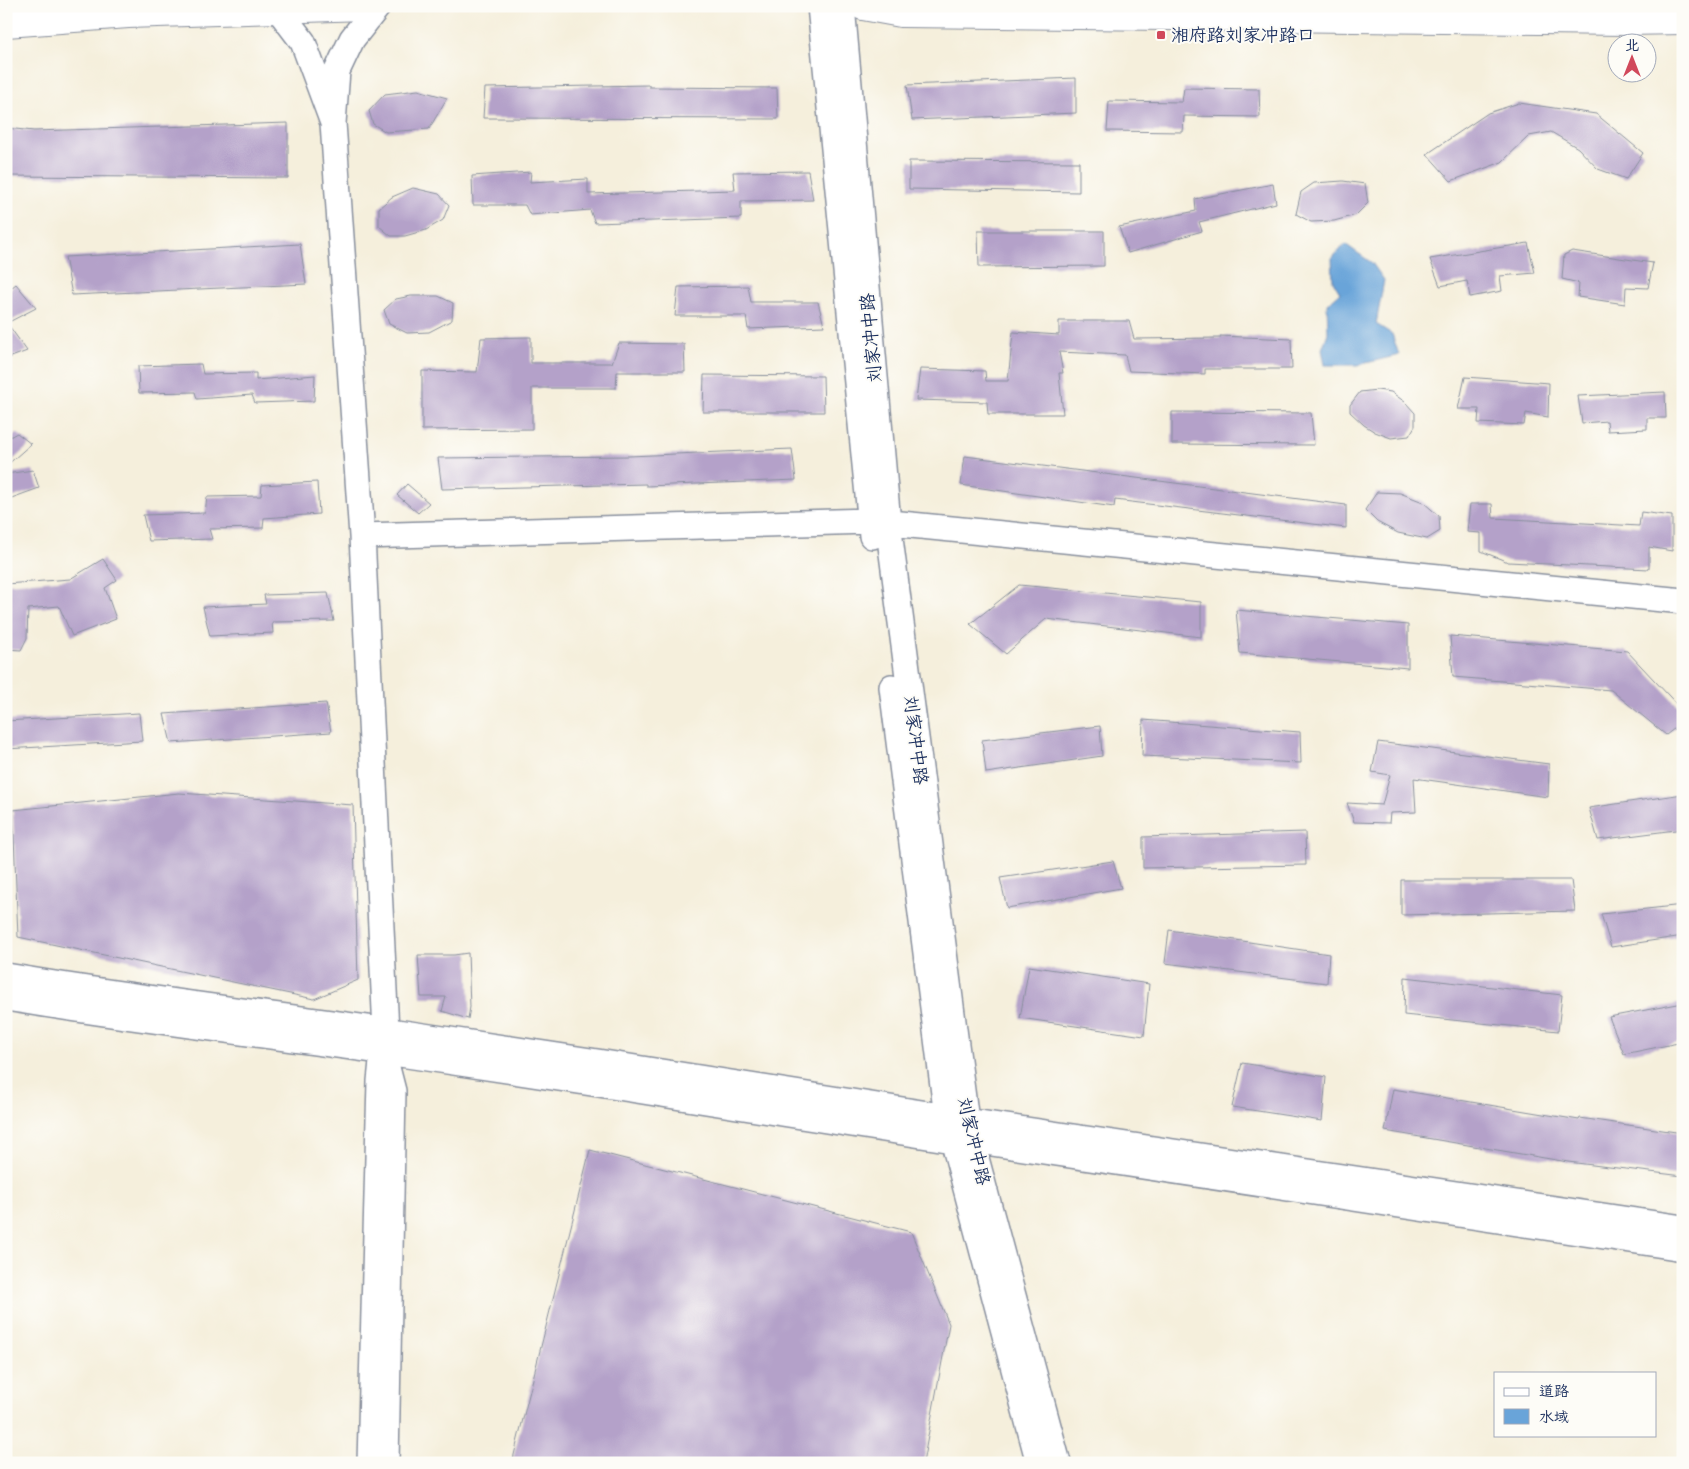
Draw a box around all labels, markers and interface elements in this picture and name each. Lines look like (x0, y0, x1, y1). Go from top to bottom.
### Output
place label: 湘府路刘家冲路口 (1171, 19, 1315, 51)
marker: 湘府路刘家冲路口 (1155, 29, 1167, 41)
north arrow (1606, 32, 1656, 82)
text: 北 (1625, 33, 1639, 58)
street label: 刘家冲中路 (851, 292, 891, 384)
street label: 刘家冲中路 (895, 693, 937, 787)
street label: 刘家冲中路 (948, 1094, 1000, 1188)
legend (1494, 1372, 1656, 1436)
text: 道路 (1539, 1378, 1569, 1404)
text: 水域 (1539, 1404, 1569, 1430)

